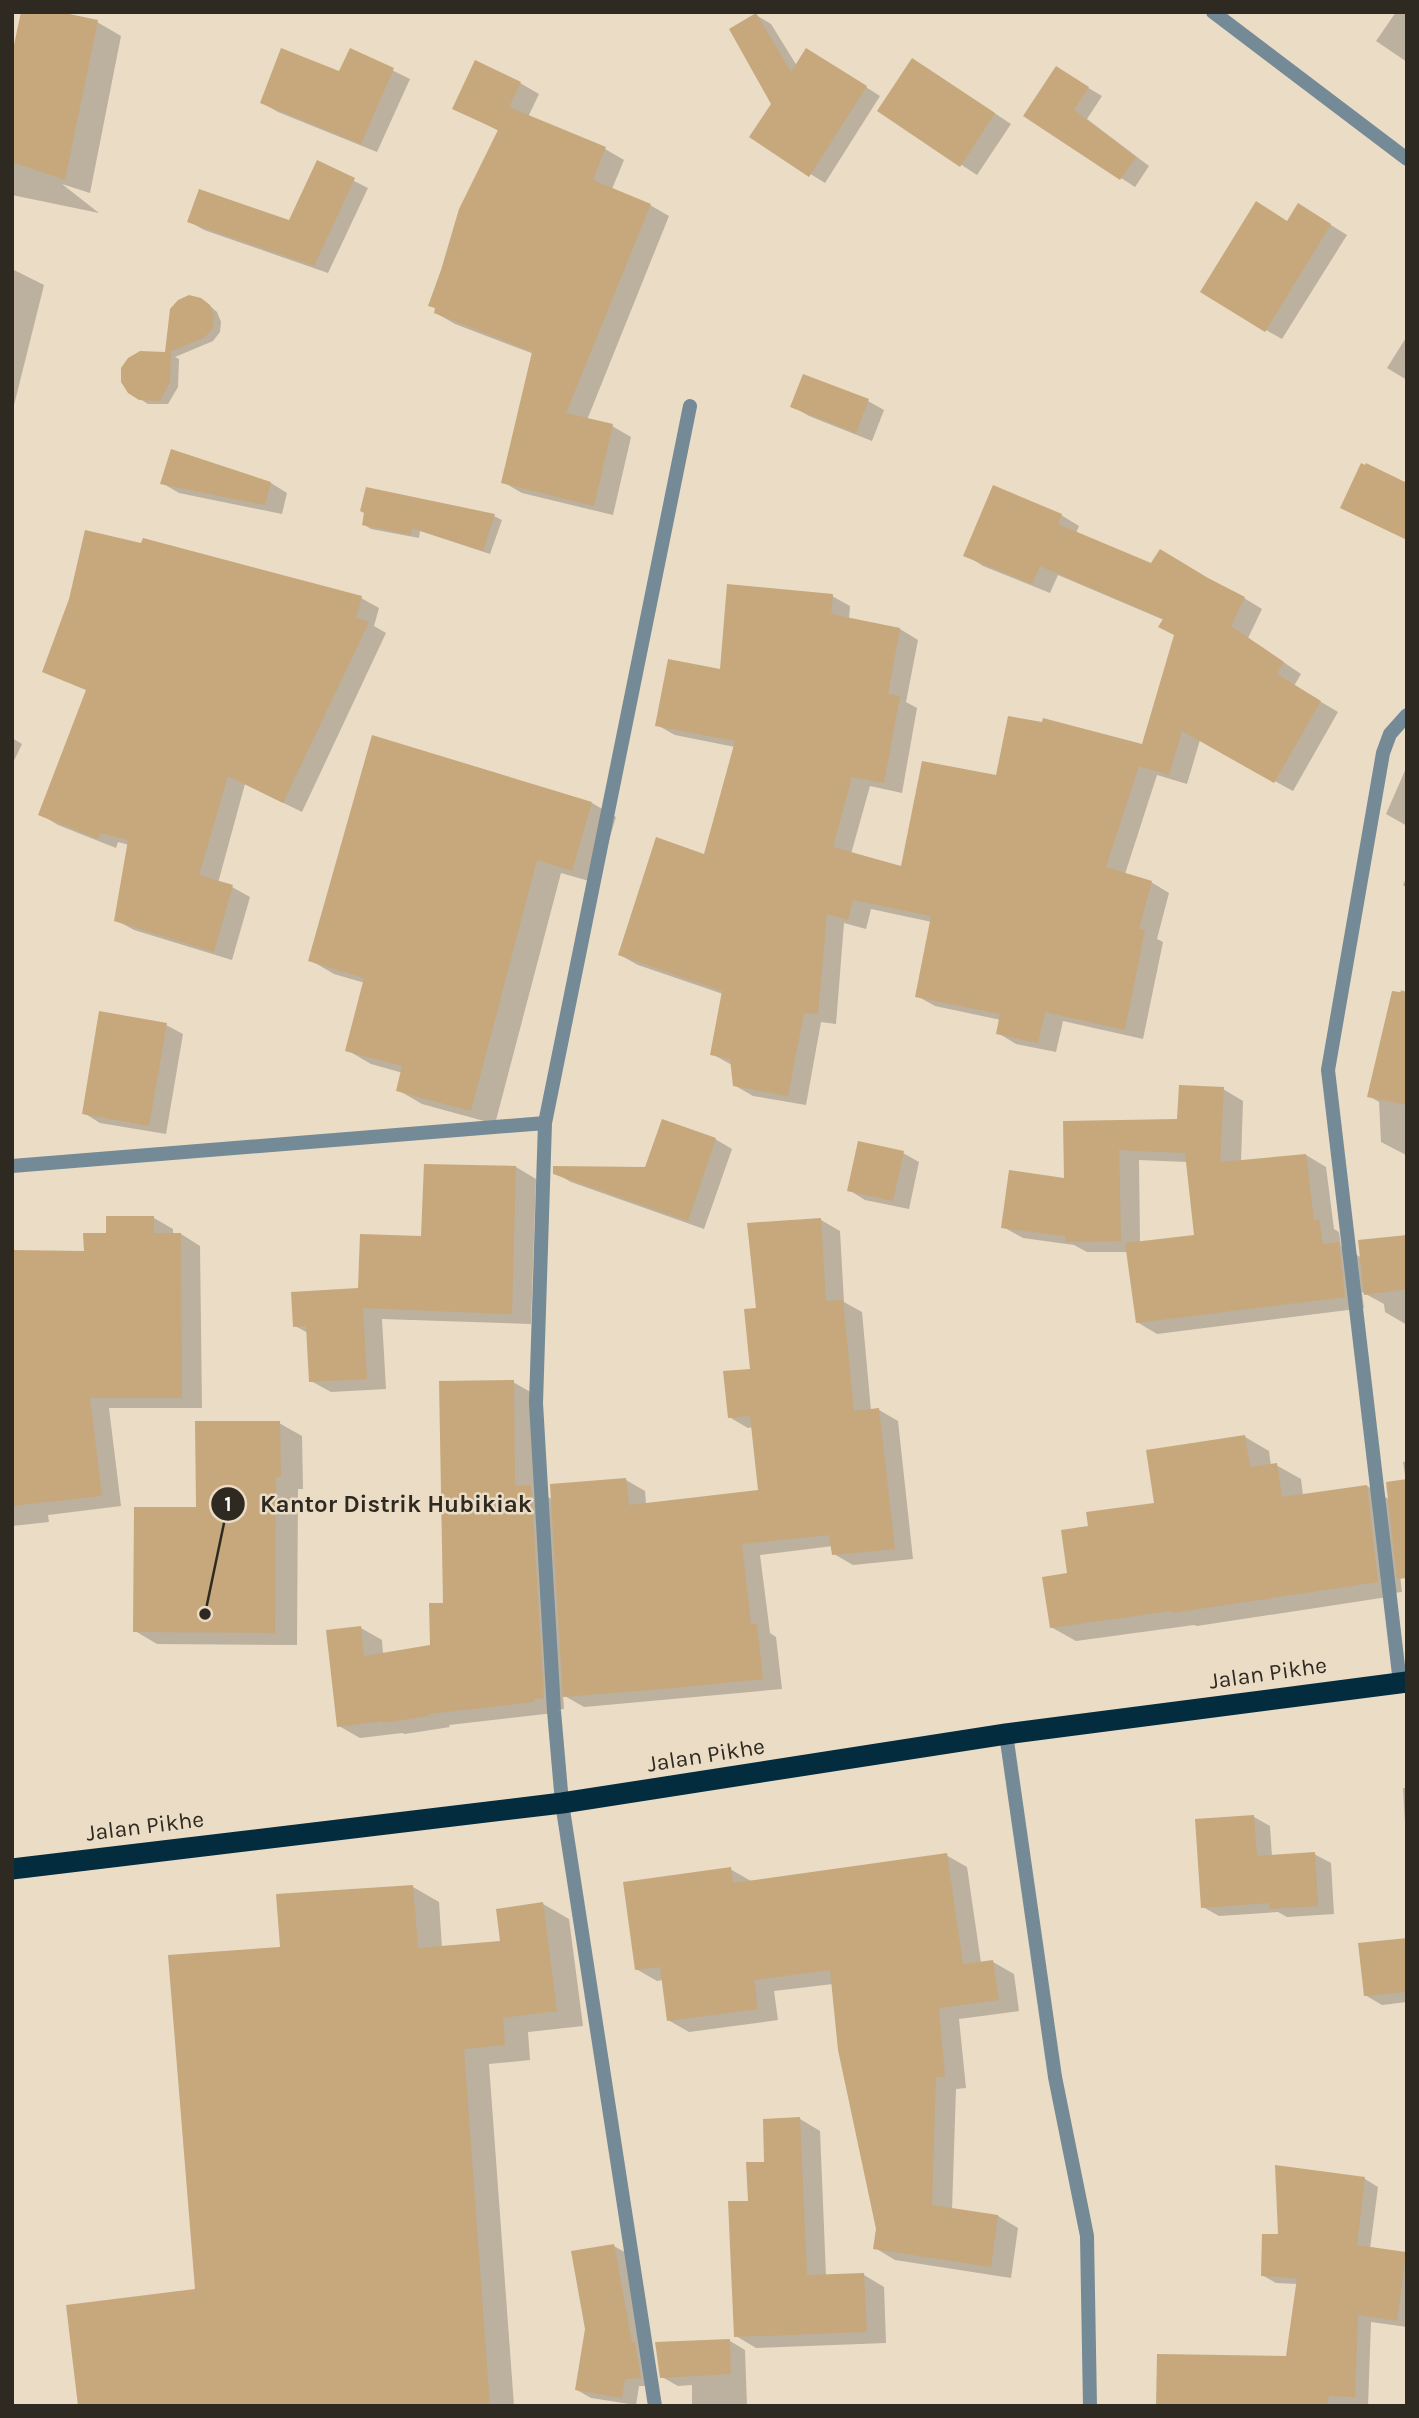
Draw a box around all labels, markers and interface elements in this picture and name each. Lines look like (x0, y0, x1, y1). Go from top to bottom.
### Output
callout: Kantor Distrik Hubikiak (211, 1482, 546, 1527)
text: Kantor Distrik Hubikiak (260, 1490, 532, 1518)
text: 1 (224, 1492, 232, 1516)
street label: Jalan Pikhe (1207, 1651, 1329, 1695)
street label: Jalan Pikhe (645, 1732, 767, 1778)
street label: Jalan Pikhe (84, 1805, 206, 1847)

